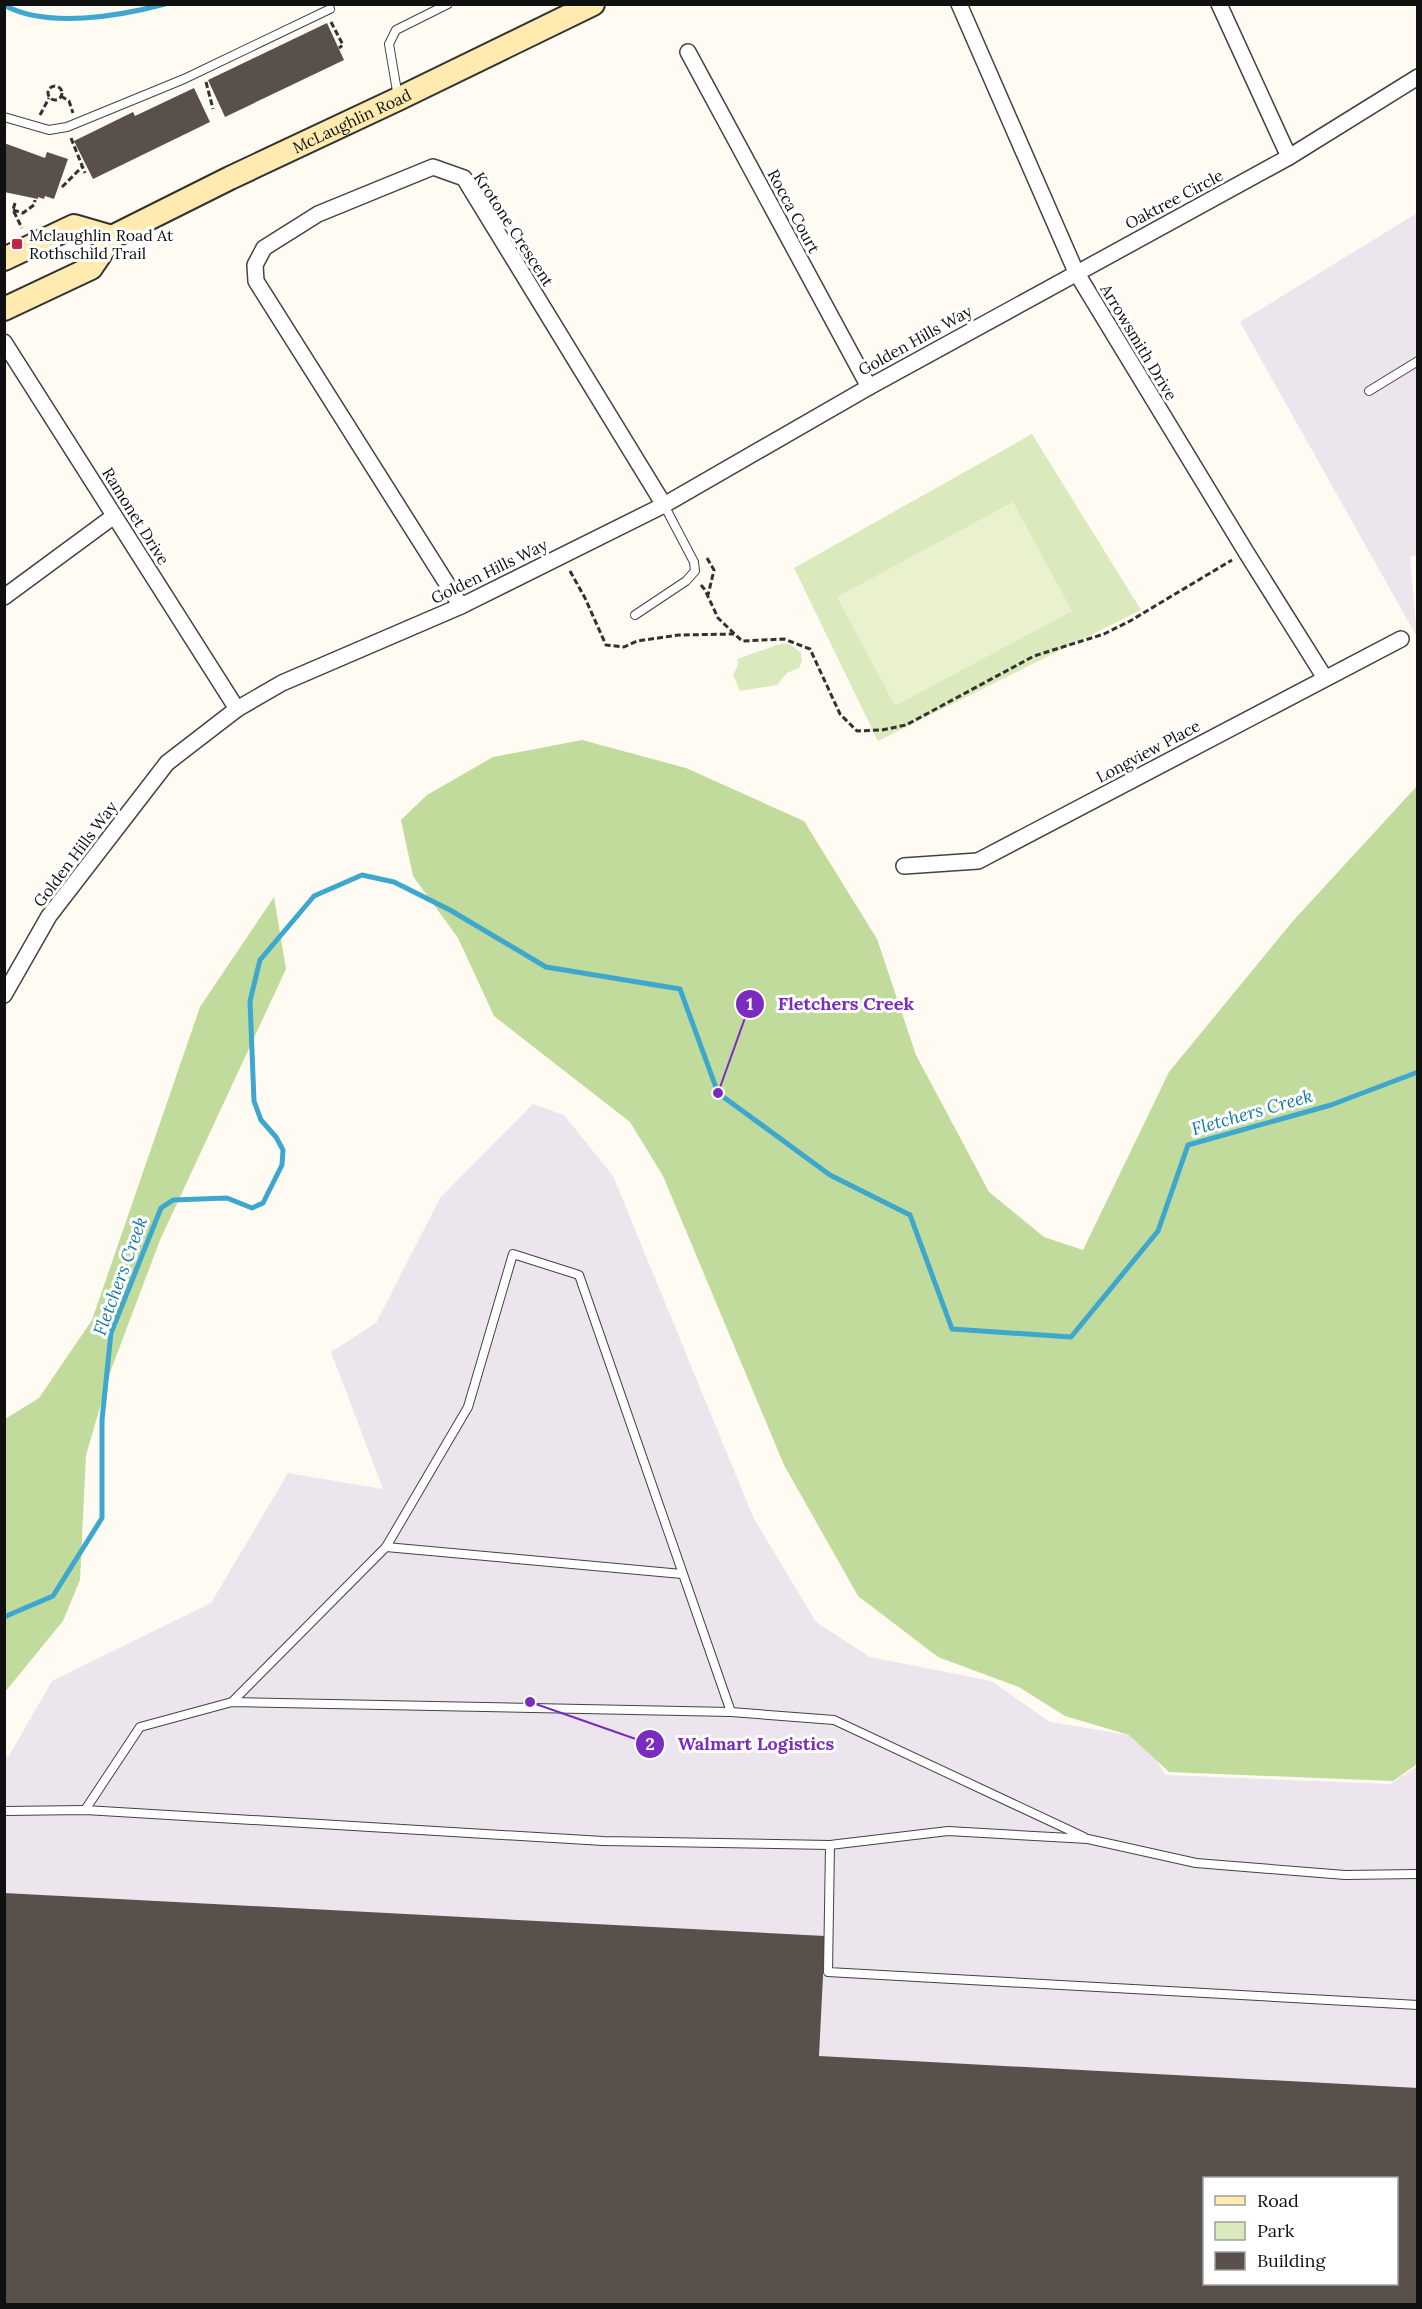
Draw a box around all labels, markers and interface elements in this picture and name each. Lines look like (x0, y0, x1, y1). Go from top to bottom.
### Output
street label: McLaughlin Road (289, 84, 415, 157)
street label: Oaktree Circle (1122, 165, 1227, 233)
street label: Rocca Court (764, 166, 825, 257)
street label: Krotone Crescent (470, 168, 559, 291)
place label: Mclaughlin Road At Rothschild Trail (29, 225, 174, 263)
marker: Mclaughlin Road At Rothschild Trail (10, 237, 24, 251)
street label: Arrowsmith Drive (1096, 279, 1182, 404)
street label: Golden Hills Way (855, 300, 976, 380)
street label: Ramonet Drive (98, 464, 174, 568)
street label: Golden Hills Way (428, 534, 551, 608)
street label: Longview Place (1093, 715, 1204, 787)
street label: Golden Hills Way (29, 797, 122, 911)
callout: Fletchers Creek (735, 986, 926, 1022)
text: 1 (746, 992, 754, 1015)
text: Fletchers Creek (778, 992, 914, 1015)
water label: Fletchers Creek (1189, 1084, 1315, 1140)
water label: Fletchers Creek (88, 1213, 152, 1339)
callout: Walmart Logistics (635, 1726, 846, 1762)
text: 2 (645, 1732, 655, 1755)
text: Walmart Logistics (678, 1732, 834, 1755)
legend (1203, 2177, 1398, 2285)
text: Road (1257, 2189, 1299, 2212)
text: Park (1257, 2219, 1295, 2242)
text: Building (1257, 2249, 1327, 2272)

